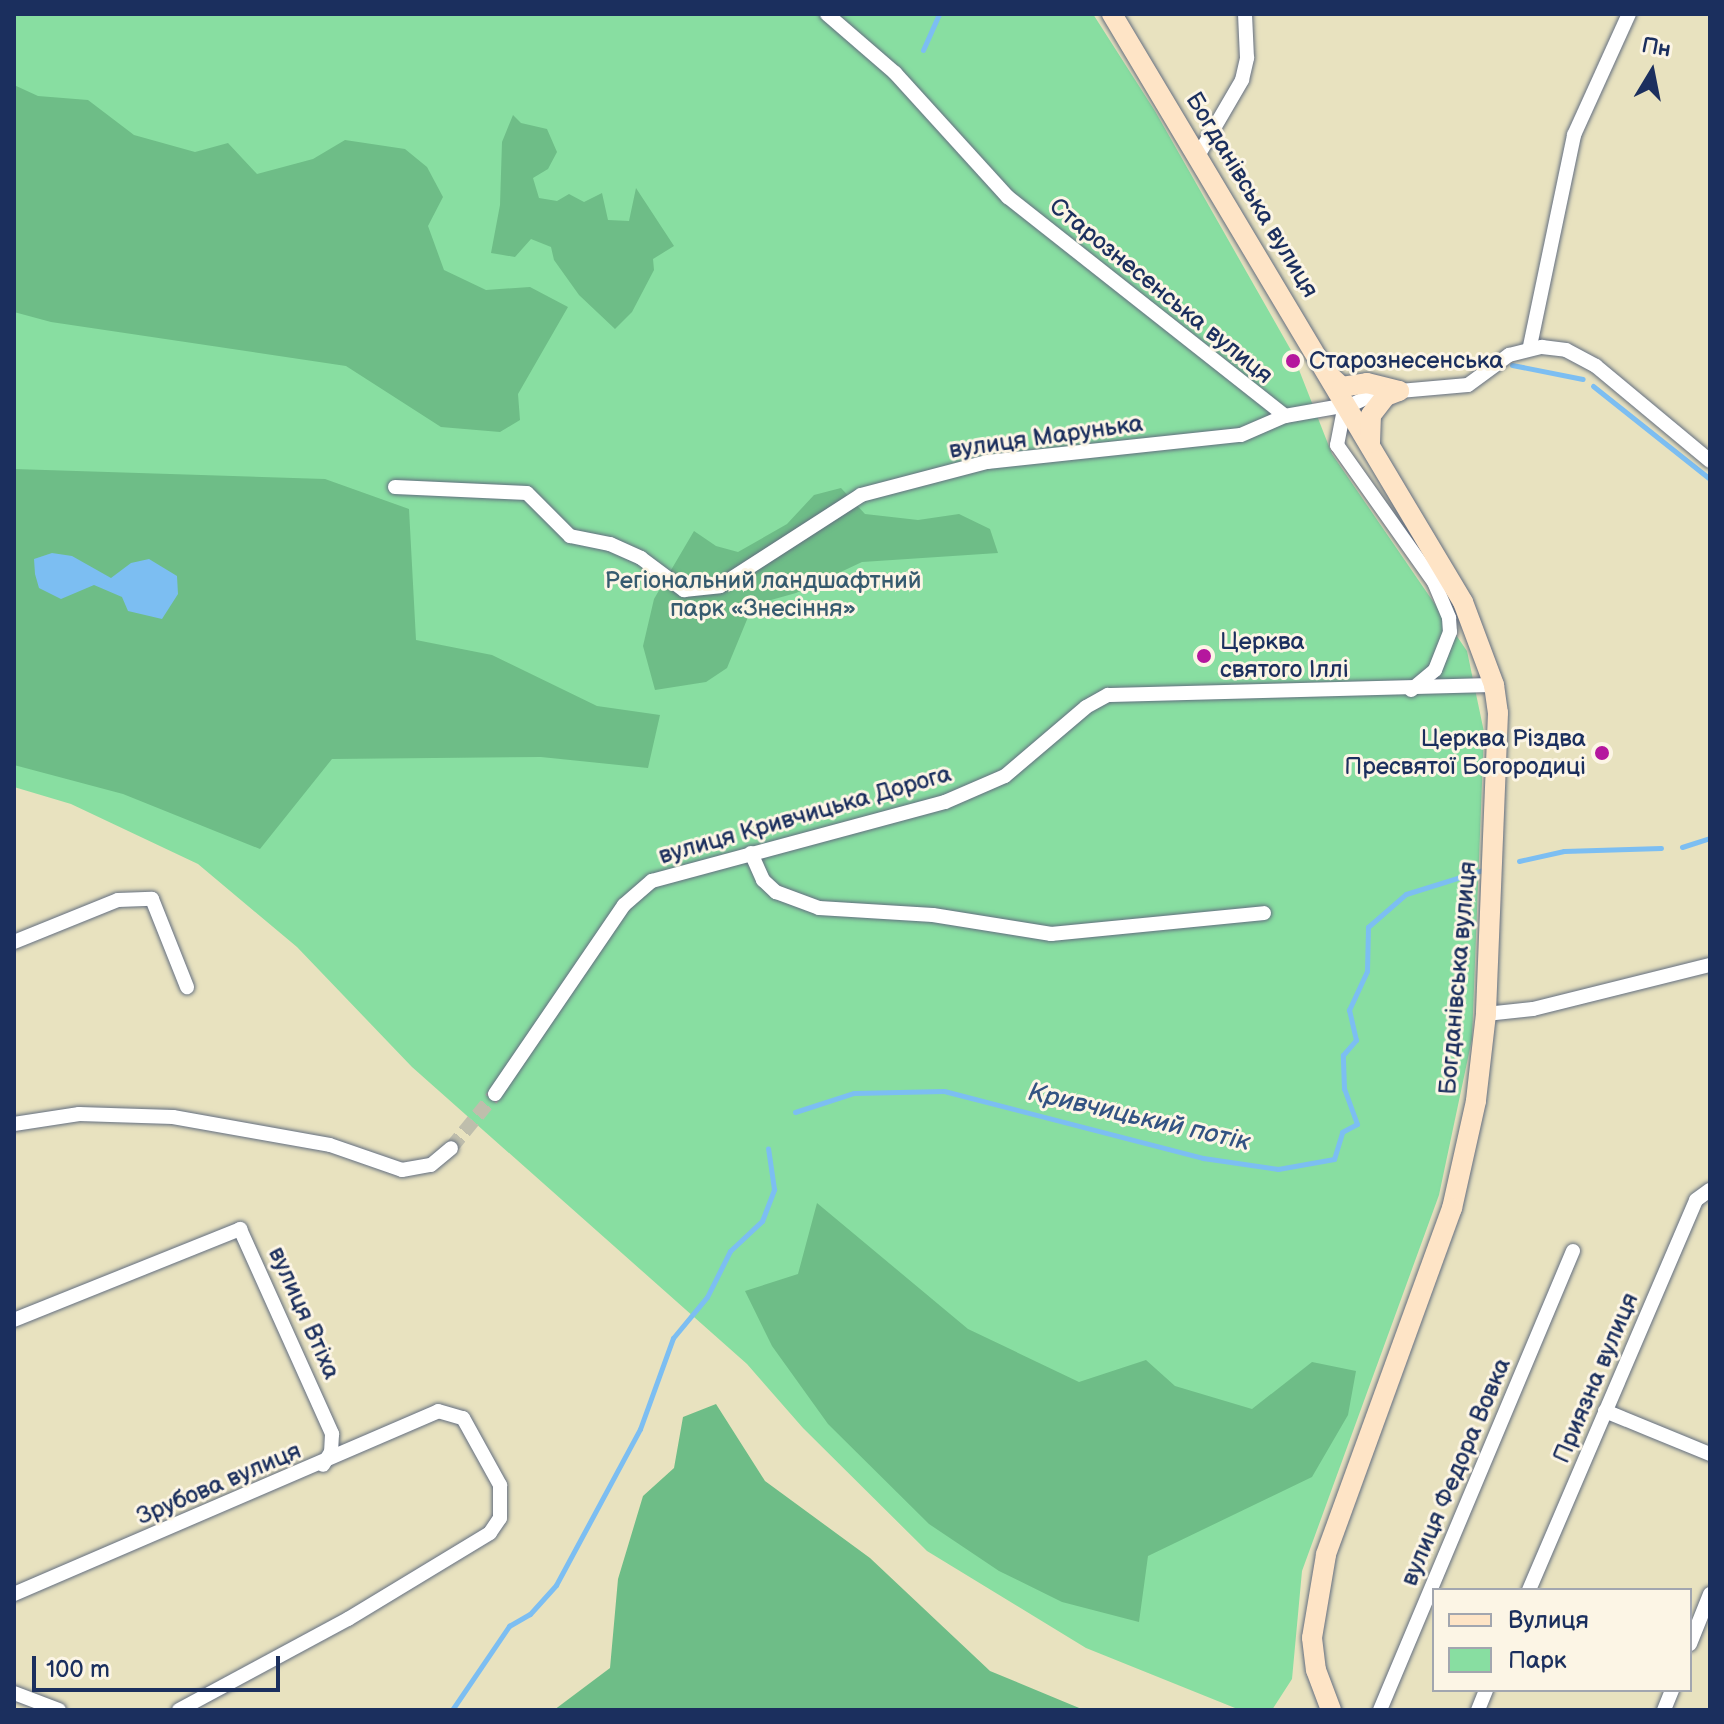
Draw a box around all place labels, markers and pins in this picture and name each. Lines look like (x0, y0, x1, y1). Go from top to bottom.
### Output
place label: Старознесенська (1309, 347, 1503, 375)
marker: Старознесенська (1284, 352, 1302, 370)
place label: Церква святого Іллі (1220, 628, 1349, 684)
marker: Церква святого Іллі (1195, 647, 1213, 665)
place label: Церква Різдва Пресвятої Богородиці (1344, 725, 1586, 781)
marker: Церква Різдва Пресвятої Богородиці (1593, 744, 1611, 762)

